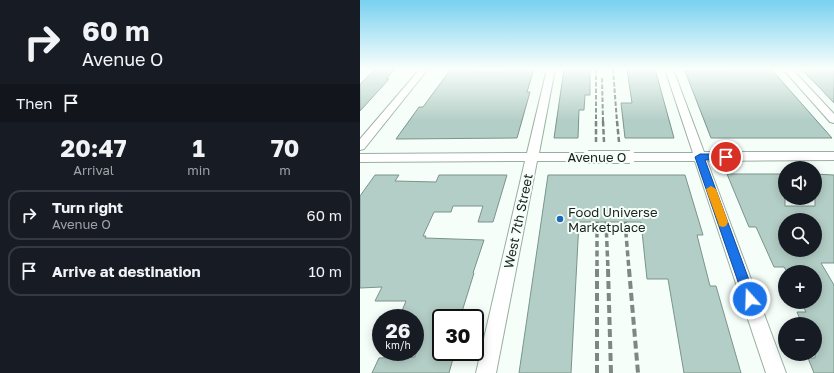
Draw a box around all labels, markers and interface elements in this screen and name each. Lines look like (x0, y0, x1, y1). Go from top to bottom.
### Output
text: 60 m (82, 14, 149, 47)
icon: right (16, 16, 68, 68)
text: Avenue O (82, 48, 163, 70)
icon: arrive (60, 92, 82, 114)
text: Then (16, 94, 52, 112)
text: 20:47 (61, 133, 127, 162)
text: 1 (192, 133, 205, 162)
text: 70 (271, 133, 299, 162)
pin (709, 140, 743, 174)
icon: arrive (715, 146, 737, 168)
street label: Avenue O (568, 149, 626, 165)
map controls (778, 161, 822, 361)
button: sound (778, 161, 822, 205)
text: Arrival (73, 162, 114, 178)
text: min (187, 162, 210, 178)
text: m (279, 162, 291, 178)
street label: West 7th Street (500, 172, 536, 270)
text: Turn right (52, 198, 123, 216)
icon: right (18, 204, 40, 226)
place label: Food Universe Marketplace (568, 204, 657, 235)
text: 60 m (307, 206, 342, 224)
button: search (778, 213, 822, 257)
marker: Food Universe Marketplace (555, 214, 565, 224)
text: Avenue O (52, 216, 111, 232)
icon: arrive (18, 260, 40, 282)
text: Arrive at destination (52, 262, 201, 280)
text: 10 m (308, 262, 342, 280)
button: + (778, 265, 822, 309)
position arrow (729, 278, 771, 320)
speed limit sign: 30 (432, 309, 484, 361)
button: − (778, 317, 822, 361)
text: 26 (386, 318, 410, 342)
text: km/h (385, 339, 411, 351)

